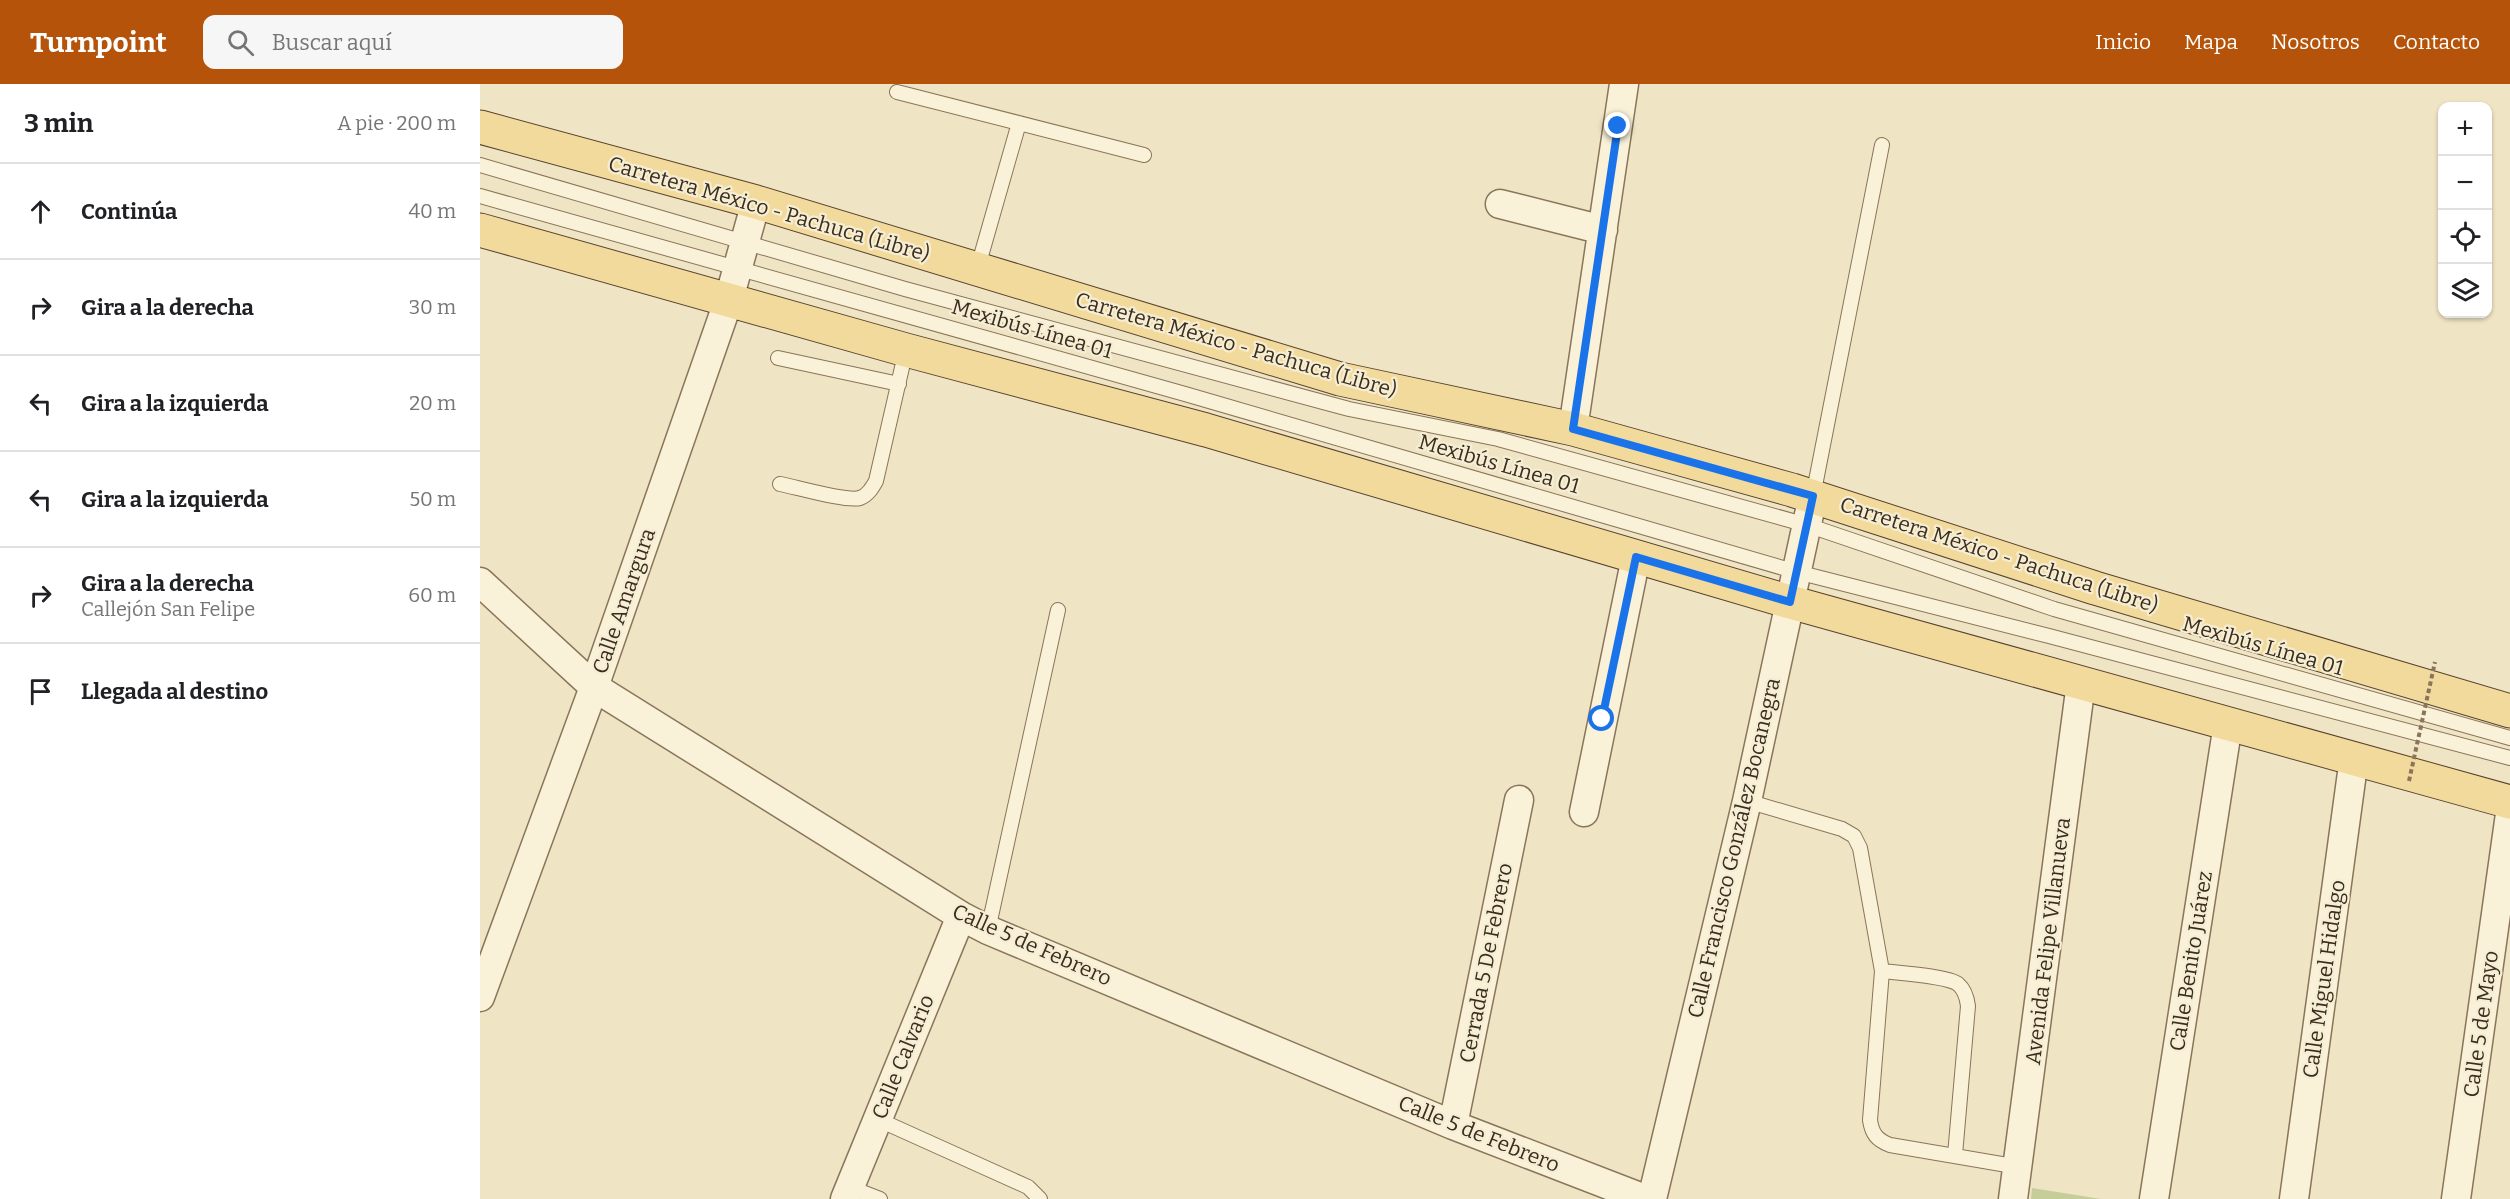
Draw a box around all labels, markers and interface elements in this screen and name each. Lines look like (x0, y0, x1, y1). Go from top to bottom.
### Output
search box (203, 15, 623, 69)
text: Turnpoint (30, 26, 167, 59)
icon: search (224, 26, 257, 59)
text: Buscar aquí (272, 29, 392, 56)
text: Inicio (2095, 29, 2151, 55)
text: Mapa (2184, 29, 2238, 55)
text: Nosotros (2271, 29, 2360, 55)
text: Contacto (2393, 29, 2480, 55)
map controls (2438, 102, 2492, 318)
button: + (2438, 102, 2492, 156)
text: 3 min (24, 108, 93, 139)
text: A pie · 200 m (337, 111, 456, 135)
route end (1604, 112, 1630, 138)
street label: Carretera México - Pachuca (Libre) (605, 151, 933, 267)
button: − (2438, 156, 2492, 210)
icon: ahead (24, 195, 57, 228)
text: Continúa (81, 198, 177, 225)
text: 40 m (408, 199, 456, 223)
button: locate (2438, 210, 2492, 264)
button: layers (2438, 264, 2492, 318)
street label: Carretera México - Pachuca (Libre) (1072, 287, 1400, 403)
icon: right (24, 291, 57, 324)
text: Gira a la derecha (81, 294, 254, 321)
street label: Mexibús Línea 01 (949, 294, 1116, 365)
text: 30 m (409, 295, 456, 319)
icon: left (24, 387, 57, 420)
text: Gira a la izquierda (81, 390, 269, 417)
text: 20 m (409, 391, 456, 415)
street label: Mexibús Línea 01 (1416, 429, 1583, 500)
icon: left (24, 483, 57, 516)
text: Gira a la izquierda (81, 486, 269, 513)
text: 50 m (409, 487, 456, 511)
street label: Carretera México - Pachuca (Libre) (1837, 491, 2161, 619)
street label: Calle Amargura (587, 524, 661, 677)
text: Gira a la derecha (81, 570, 254, 597)
icon: right (24, 579, 57, 612)
text: 60 m (408, 583, 456, 607)
text: Callejón San Felipe (81, 597, 255, 621)
street label: Mexibús Línea 01 (2180, 611, 2347, 682)
icon: arrive (24, 675, 57, 708)
street label: Calle Francisco González Bocanegra (1682, 675, 1786, 1021)
text: Llegada al destino (81, 678, 268, 705)
route start (1588, 705, 1614, 731)
street label: Avenida Felipe Villanueva (2020, 815, 2076, 1066)
street label: Cerrada 5 De Febrero (1454, 861, 1518, 1065)
street label: Calle Benito Juárez (2164, 869, 2218, 1053)
street label: Calle Miguel Hidalgo (2297, 878, 2351, 1080)
street label: Calle 5 de Febrero (948, 898, 1116, 992)
street label: Calle 5 de Mayo (2458, 949, 2504, 1099)
street label: Calle Calvario (866, 991, 940, 1123)
street label: Calle 5 de Febrero (1395, 1090, 1563, 1178)

